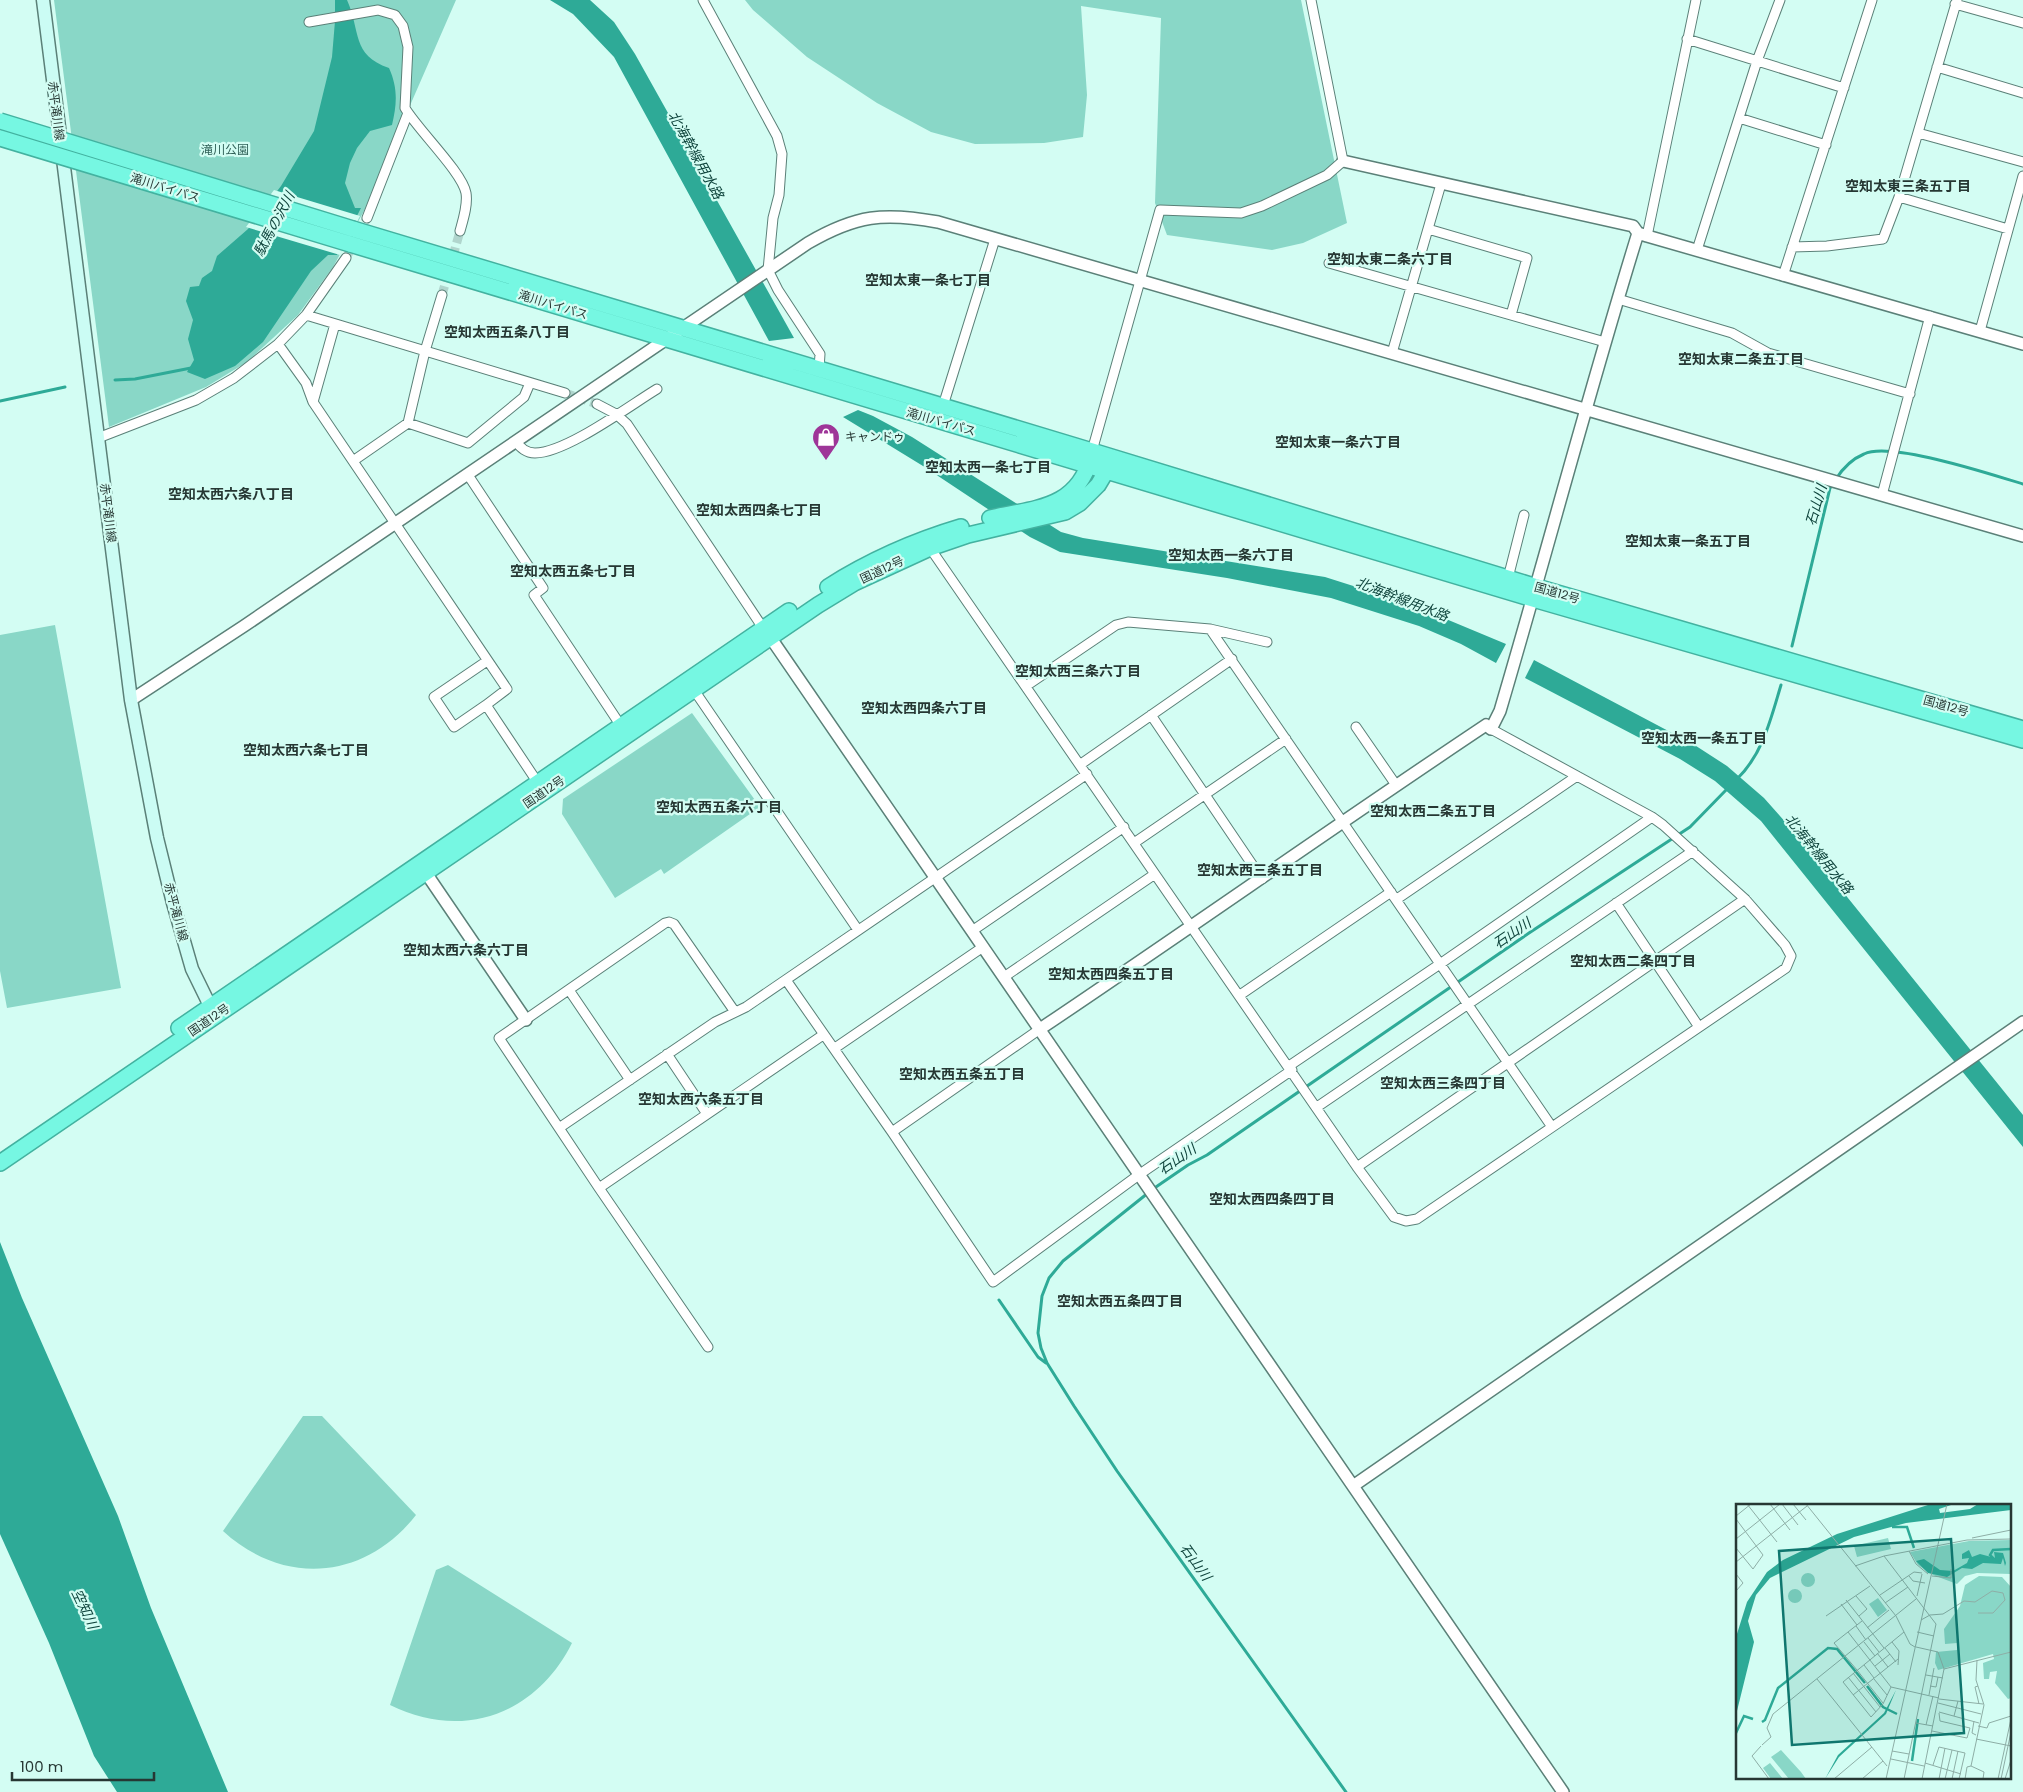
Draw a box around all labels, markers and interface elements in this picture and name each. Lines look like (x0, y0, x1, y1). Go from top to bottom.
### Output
street label: 赤平滝川線 (44, 80, 69, 142)
water label: 北海幹線用水路 (663, 107, 729, 204)
park label: 滝川公園 (201, 141, 249, 158)
street label: 滝川バイパス (128, 169, 202, 206)
district label: 空知太東三条五丁目 (1845, 176, 1971, 196)
water label: 駄馬の沢川 (249, 187, 300, 260)
district label: 空知太東二条六丁目 (1327, 249, 1453, 269)
district label: 空知太東一条七丁目 (865, 270, 991, 290)
street label: 滝川バイパス (516, 286, 590, 323)
district label: 空知太西五条八丁目 (444, 322, 570, 342)
district label: 空知太東二条五丁目 (1678, 349, 1804, 369)
street label: 滝川バイパス (904, 403, 978, 440)
shop icon: キャンドゥ (811, 422, 841, 461)
place label: キャンドゥ (845, 428, 905, 445)
district label: 空知太東一条六丁目 (1275, 432, 1401, 452)
district label: 空知太西一条七丁目 (925, 457, 1051, 477)
water label: 石山川 (1801, 480, 1832, 528)
street label: 赤平滝川線 (96, 482, 121, 544)
district label: 空知太西六条八丁目 (168, 484, 294, 504)
district label: 空知太西四条七丁目 (696, 500, 822, 520)
district label: 空知太東一条五丁目 (1625, 531, 1751, 551)
district label: 空知太西一条六丁目 (1168, 545, 1294, 565)
street label: 国道12号 (857, 552, 907, 587)
district label: 空知太西五条七丁目 (510, 561, 636, 581)
water label: 北海幹線用水路 (1353, 572, 1452, 626)
street label: 国道12号 (1532, 578, 1582, 607)
district label: 空知太西三条六丁目 (1015, 661, 1141, 681)
street label: 国道12号 (1921, 691, 1971, 720)
district label: 空知太西四条六丁目 (861, 698, 987, 718)
district label: 空知太西一条五丁目 (1641, 728, 1767, 748)
district label: 空知太西六条七丁目 (243, 740, 369, 760)
street label: 国道12号 (520, 771, 568, 812)
district label: 空知太西五条六丁目 (656, 797, 782, 817)
district label: 空知太西二条五丁目 (1370, 801, 1496, 821)
water label: 北海幹線用水路 (1780, 810, 1858, 899)
district label: 空知太西三条五丁目 (1197, 860, 1323, 880)
street label: 赤平滝川線 (161, 881, 192, 943)
water label: 石山川 (1489, 912, 1537, 953)
district label: 空知太西六条六丁目 (403, 940, 529, 960)
district label: 空知太西二条四丁目 (1570, 951, 1696, 971)
district label: 空知太西四条五丁目 (1048, 964, 1174, 984)
street label: 国道12号 (185, 999, 233, 1040)
district label: 空知太西五条五丁目 (899, 1064, 1025, 1084)
district label: 空知太西三条四丁目 (1380, 1073, 1506, 1093)
district label: 空知太西六条五丁目 (638, 1089, 764, 1109)
water label: 石山川 (1154, 1138, 1202, 1179)
district label: 空知太西四条四丁目 (1209, 1189, 1335, 1209)
district label: 空知太西五条四丁目 (1057, 1291, 1183, 1311)
inset map (1736, 1504, 2010, 1780)
water label: 石山川 (1176, 1539, 1218, 1586)
water label: 空知川 (67, 1586, 104, 1634)
scale bar (12, 1750, 155, 1782)
text: 100 m (20, 1756, 63, 1777)

